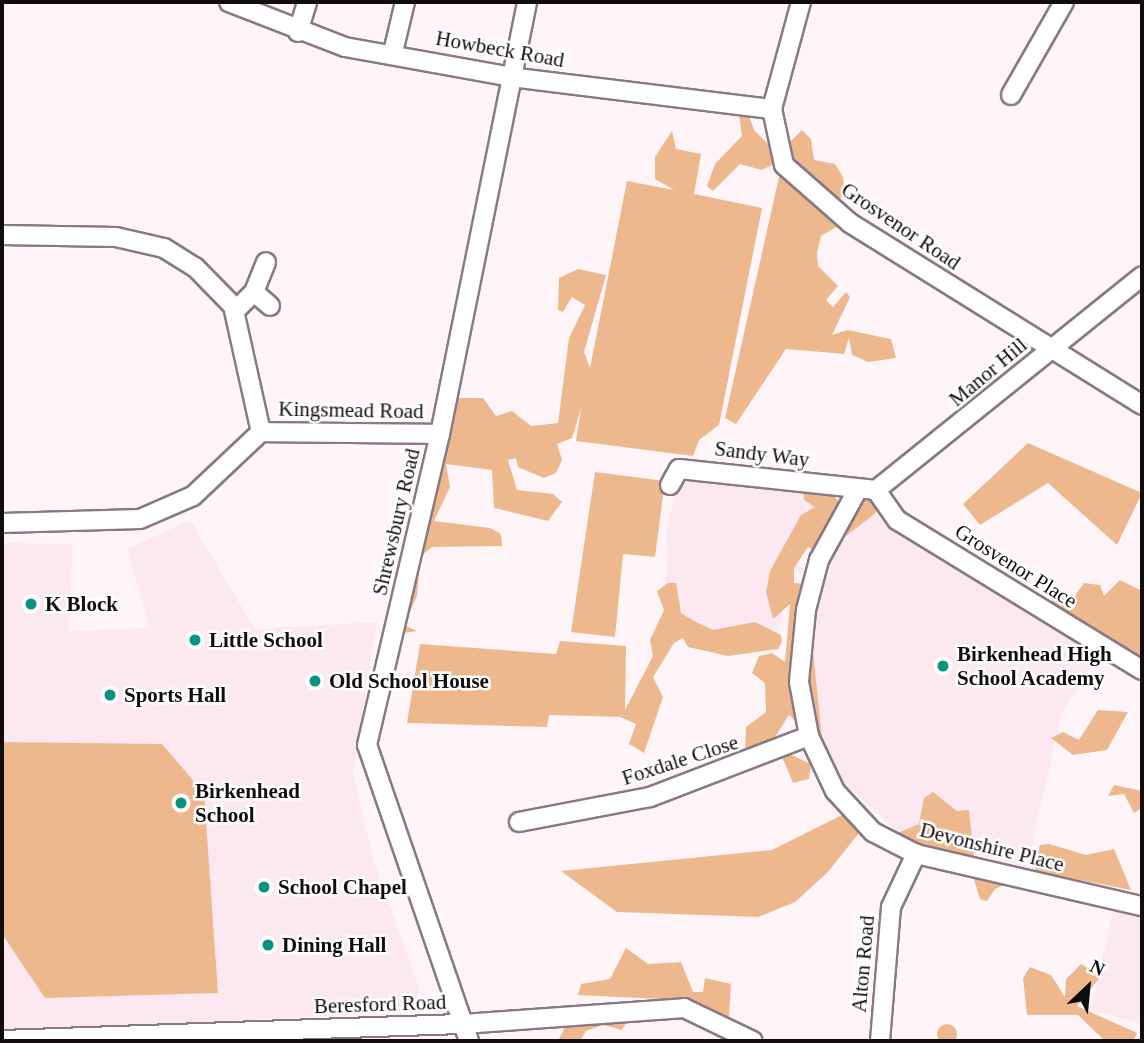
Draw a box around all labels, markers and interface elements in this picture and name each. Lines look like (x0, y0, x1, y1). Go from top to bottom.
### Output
street label: Howbeck Road (434, 25, 566, 73)
street label: Grosvenor Road (837, 177, 965, 275)
street label: Manor Hill (944, 332, 1032, 412)
street label: Kingsmead Road (278, 396, 424, 424)
street label: Sandy Way (713, 436, 811, 472)
street label: Shrewsbury Road (367, 446, 425, 598)
street label: Grosvenor Place (950, 518, 1082, 614)
place label: K Block (45, 591, 118, 617)
marker: K Block (23, 596, 39, 612)
place label: Little School (209, 627, 323, 653)
marker: Little School (187, 632, 203, 648)
place label: Birkenhead High School Academy (957, 641, 1112, 691)
marker: Birkenhead High School Academy (935, 658, 951, 674)
place label: Old School House (329, 668, 489, 694)
marker: Old School House (307, 673, 323, 689)
place label: Sports Hall (124, 682, 226, 708)
marker: Sports Hall (102, 687, 118, 703)
street label: Foxdale Close (619, 729, 741, 791)
place label: Birkenhead School (195, 778, 300, 828)
marker: Birkenhead School (173, 795, 189, 811)
street label: Devonshire Place (917, 817, 1067, 877)
place label: School Chapel (278, 874, 407, 900)
marker: School Chapel (256, 879, 272, 895)
street label: Alton Road (846, 914, 880, 1014)
place label: Dining Hall (282, 932, 386, 958)
marker: Dining Hall (260, 937, 276, 953)
north arrow (1053, 952, 1123, 1022)
text: N (1087, 955, 1108, 980)
street label: Beresford Road (313, 989, 447, 1019)

